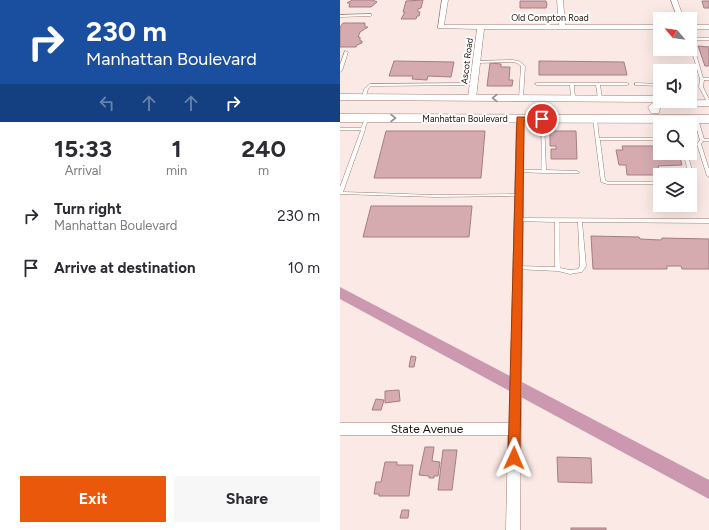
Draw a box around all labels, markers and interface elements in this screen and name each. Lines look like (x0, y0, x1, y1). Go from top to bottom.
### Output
street label: Old Compton Road (511, 12, 589, 23)
north arrow (653, 12, 697, 56)
map controls (653, 12, 697, 212)
text: 230 m (86, 14, 167, 48)
icon: right (20, 16, 72, 68)
street label: Ascot Road (458, 37, 475, 85)
text: Manhattan Boulevard (86, 48, 257, 70)
button: sound (653, 64, 697, 108)
icon: left (96, 92, 118, 114)
icon: ahead (138, 92, 160, 114)
icon: ahead (180, 92, 202, 114)
icon: right (222, 92, 244, 114)
one-way arrow (492, 94, 498, 102)
pin (525, 102, 559, 136)
icon: arrive (531, 108, 553, 130)
street label: Manhattan Boulevard (422, 113, 508, 124)
one-way arrow (390, 114, 396, 122)
button: search (653, 116, 697, 160)
text: 15:33 (54, 134, 112, 163)
text: 1 (172, 134, 182, 163)
text: 240 (241, 134, 286, 163)
text: Arrival (65, 163, 101, 178)
text: min (166, 163, 187, 178)
text: m (258, 163, 269, 178)
button: layers (653, 168, 697, 212)
text: Turn right (54, 200, 122, 218)
icon: right (20, 205, 42, 227)
text: 230 m (277, 207, 320, 225)
text: Manhattan Boulevard (54, 218, 177, 233)
icon: arrive (20, 257, 42, 279)
text: Arrive at destination (54, 259, 195, 277)
text: 10 m (288, 259, 320, 277)
street label: State Avenue (391, 422, 464, 436)
position arrow (493, 437, 535, 479)
button: Exit (20, 476, 166, 522)
button: Share (174, 476, 320, 522)

